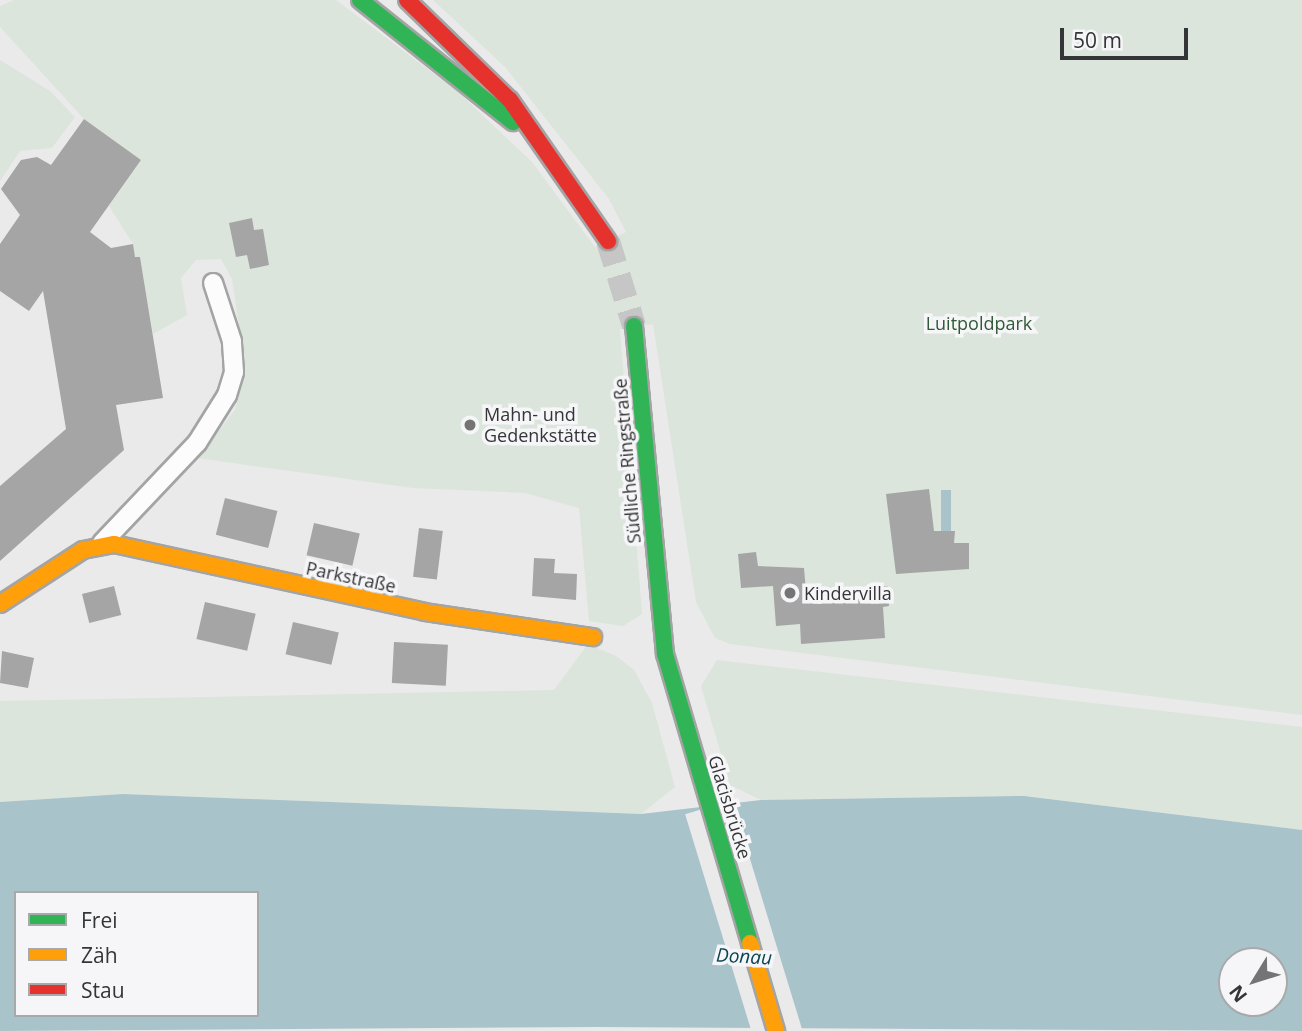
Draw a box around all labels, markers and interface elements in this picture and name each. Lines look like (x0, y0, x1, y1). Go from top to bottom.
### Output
scale bar (1064, 14, 1192, 58)
text: 50 m (1073, 26, 1122, 54)
park label: Luitpoldpark (926, 312, 1032, 334)
street label: Südliche Ringstraße (609, 378, 645, 544)
place label: Mahn- und Gedenkstätte (484, 404, 597, 446)
marker: Mahn- und Gedenkstätte (462, 417, 478, 433)
street label: Parkstraße (304, 557, 398, 597)
place label: Kindervilla (804, 582, 892, 604)
marker: Kindervilla (782, 585, 798, 601)
street label: Glacisbrücke (704, 753, 756, 861)
legend (14, 891, 259, 1017)
text: Frei (81, 906, 118, 934)
text: Zäh (81, 941, 118, 969)
water label: Donau (715, 944, 773, 970)
north arrow (1218, 947, 1288, 1017)
text: Stau (81, 976, 125, 1004)
text: N (1223, 980, 1253, 1008)

